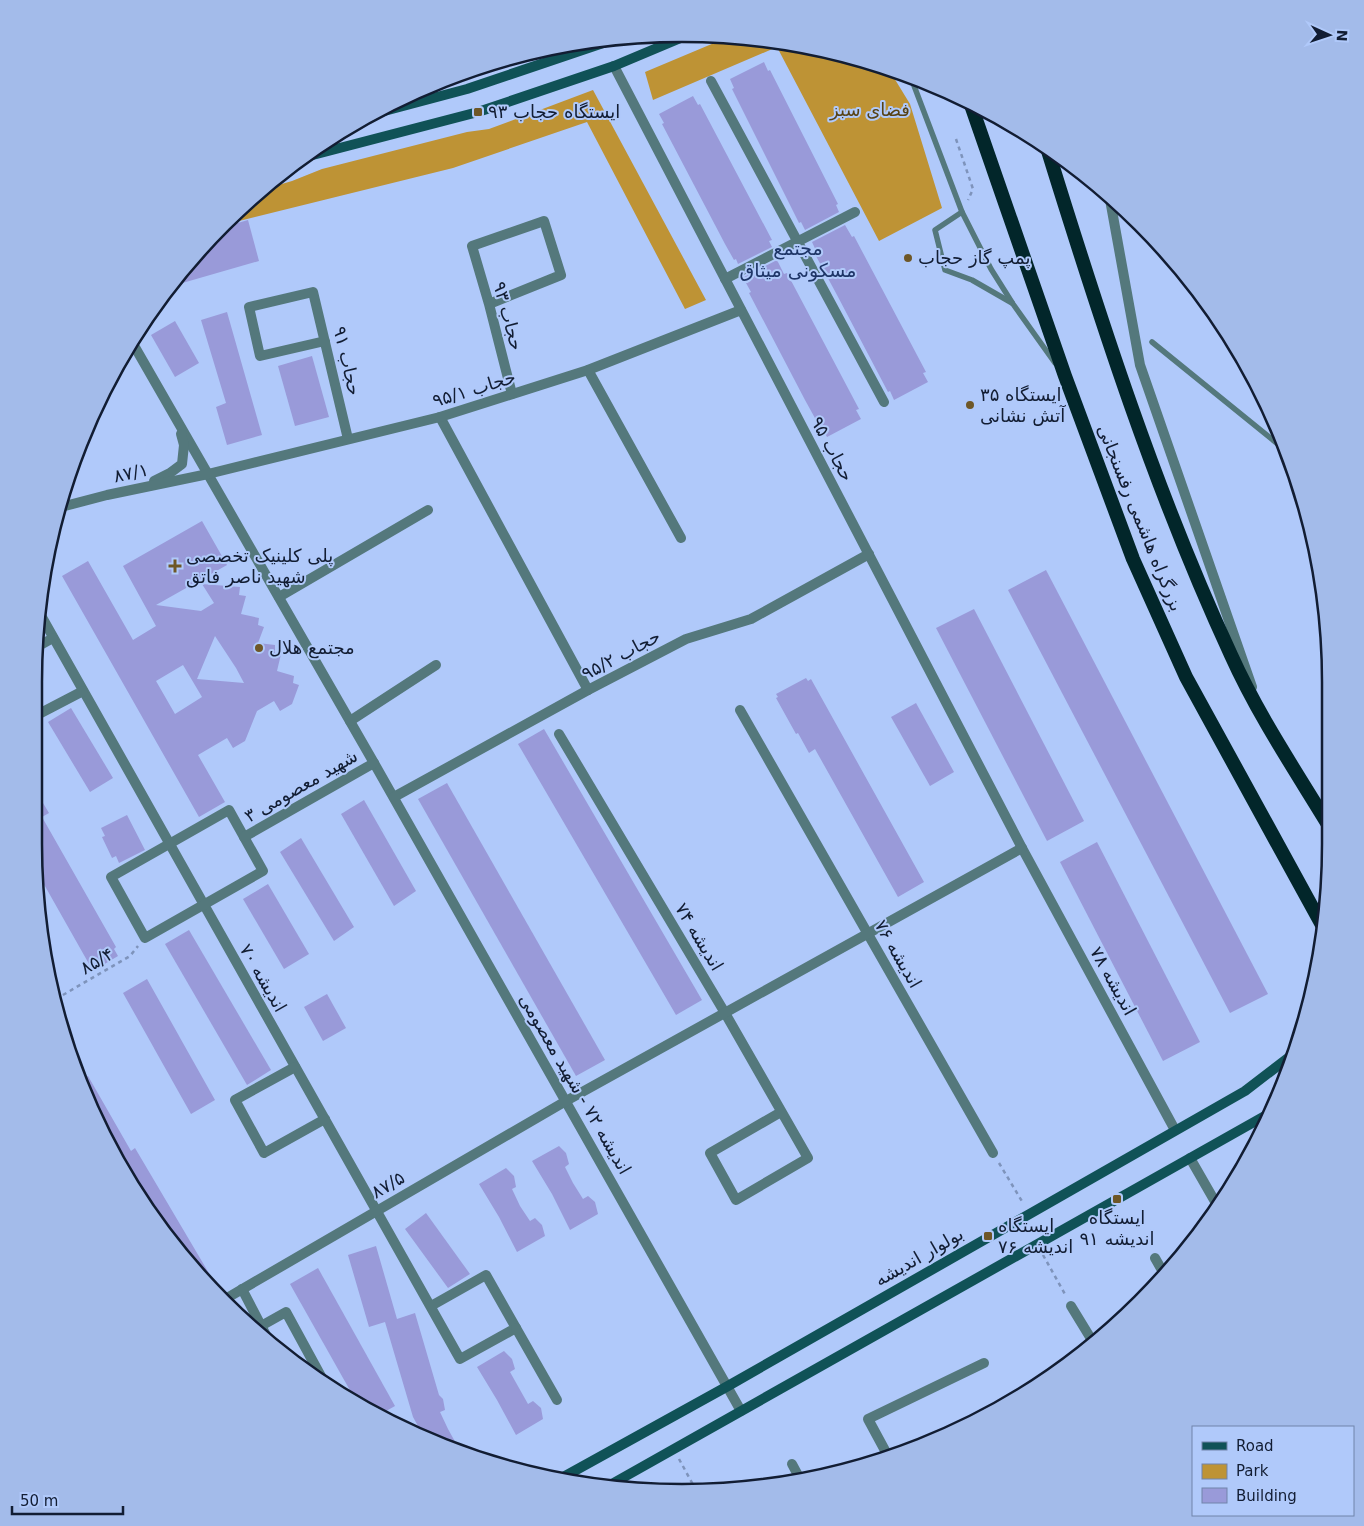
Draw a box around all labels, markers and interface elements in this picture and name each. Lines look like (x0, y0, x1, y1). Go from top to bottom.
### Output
north arrow (1304, 10, 1354, 60)
text: N (1334, 29, 1350, 42)
park label: فضای سبز (829, 99, 910, 121)
place label: ایستگاه حجاب ۹۳ (488, 101, 620, 122)
marker: ایستگاه حجاب ۹۳ (472, 106, 484, 118)
district label: مجتمع مسکونی میثاق (740, 237, 856, 282)
place label: پمپ گاز حجاب (918, 247, 1030, 269)
marker: پمپ گاز حجاب (902, 252, 914, 264)
street label: حجاب ۹۳ (489, 279, 528, 353)
street label: حجاب ۹۱ (329, 324, 366, 397)
street label: حجاب ۹۵/۱ (430, 366, 518, 411)
place label: ایستگاه ۳۵ آتش نشانی (980, 384, 1066, 426)
marker: ایستگاه ۳۵ آتش نشانی (964, 399, 976, 411)
street label: حجاب ۹۵ (807, 413, 858, 485)
street label: بزرگراه هاشمی رفسنجانی (1092, 421, 1188, 615)
street label: ۸۷/۱ (112, 459, 150, 486)
place label: پلی کلینیک تخصصی شهید ناصر فاتق (186, 545, 333, 588)
marker: پلی کلینیک تخصصی شهید ناصر فاتق (168, 559, 182, 573)
street label: حجاب ۹۵/۲ (578, 625, 664, 684)
place label: مجتمع هلال (269, 637, 355, 659)
marker: مجتمع هلال (253, 642, 265, 654)
street label: شهید معصومی ۳ (240, 745, 362, 827)
street label: اندیشه ۷۴ (671, 899, 728, 974)
street label: اندیشه ۷۶ (871, 916, 926, 992)
street label: اندیشه ۷۰ (236, 940, 291, 1016)
street label: ۸۵/۴ (76, 943, 117, 978)
street label: اندیشه ۷۸ (1086, 943, 1141, 1019)
street label: اندیشه ۷۲ - شهید معصومی (514, 990, 636, 1178)
street label: ۸۷/۵ (367, 1167, 408, 1202)
marker: ایستگاه اندیشه ۹۱ (1111, 1193, 1123, 1205)
place label: ایستگاه اندیشه ۹۱ (1079, 1207, 1155, 1249)
place label: ایستگاه اندیشه ۷۶ (998, 1215, 1073, 1257)
street label: بولوار اندیشه (871, 1223, 967, 1291)
marker: ایستگاه اندیشه ۷۶ (982, 1230, 994, 1242)
legend (1192, 1426, 1354, 1516)
text: Road (1236, 1437, 1274, 1455)
text: Park (1236, 1462, 1269, 1480)
scale bar (12, 1484, 124, 1516)
text: Building (1236, 1487, 1297, 1505)
text: 50 m (20, 1492, 58, 1510)

